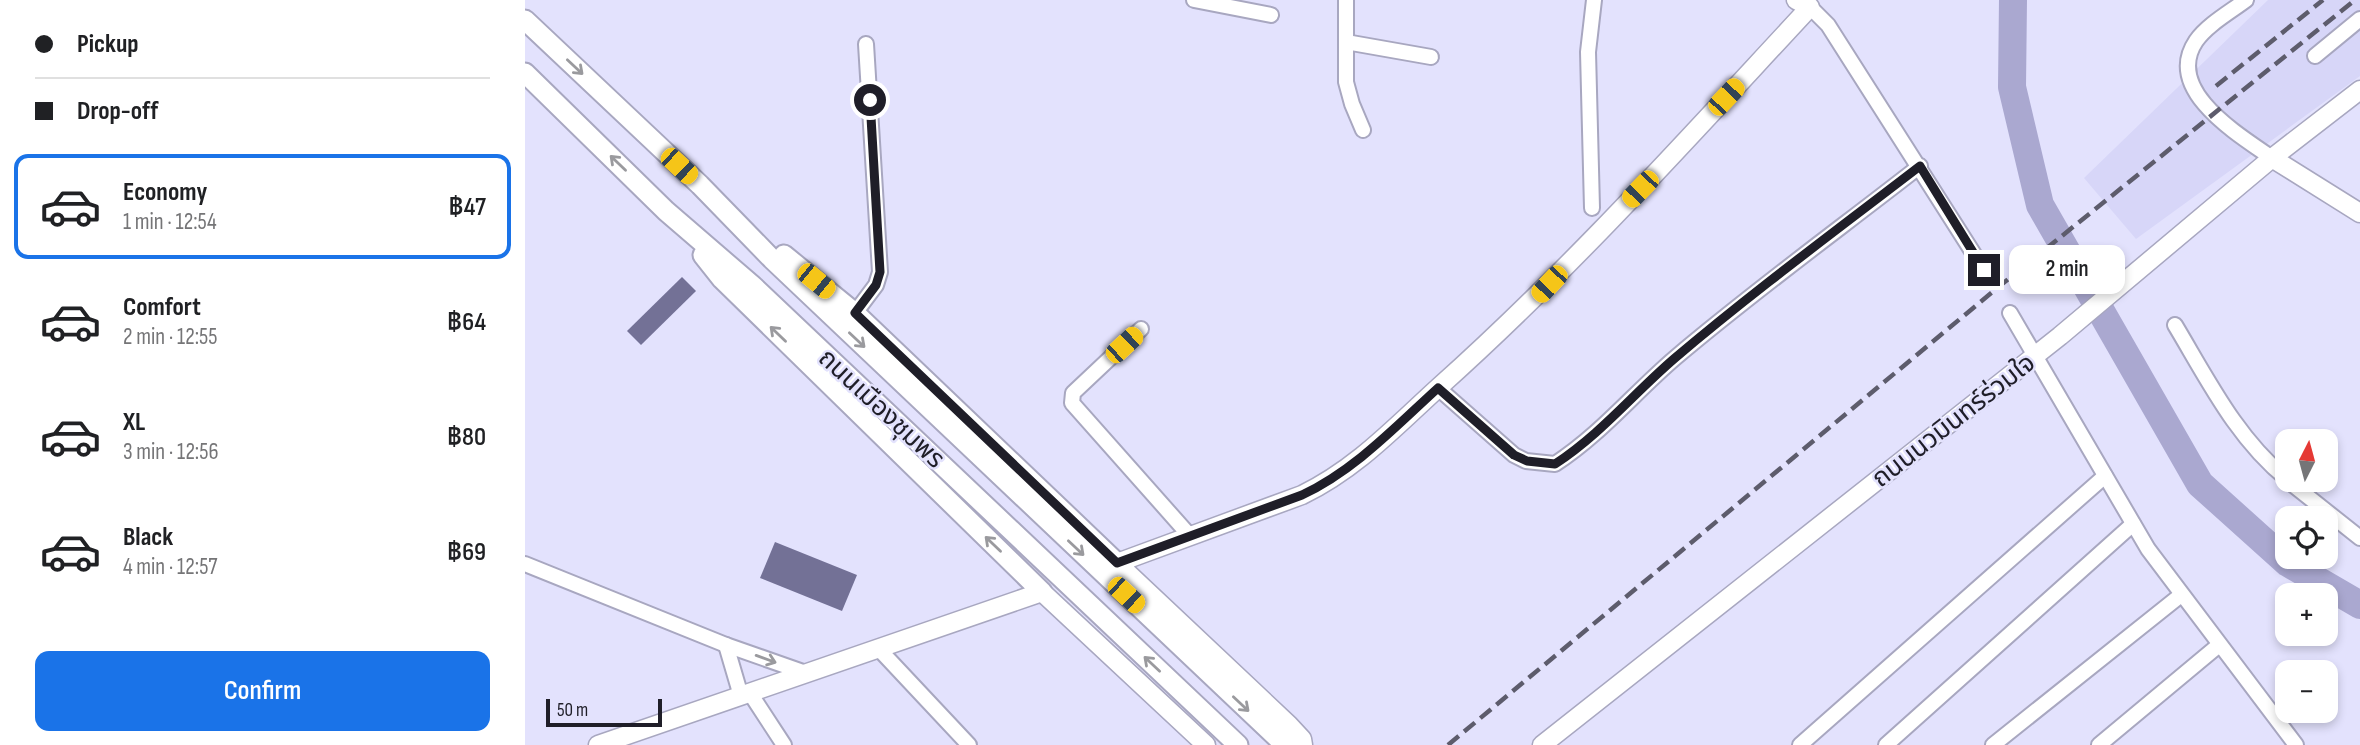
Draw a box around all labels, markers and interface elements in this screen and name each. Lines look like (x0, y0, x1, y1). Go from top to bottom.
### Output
text: Pickup (77, 29, 139, 60)
one-way arrow (566, 59, 584, 75)
car (1704, 74, 1749, 120)
route start (854, 84, 886, 116)
text: Drop-off (77, 96, 158, 127)
car (657, 144, 702, 188)
one-way arrow (609, 155, 626, 172)
car (1618, 167, 1663, 211)
icon: car (39, 175, 102, 238)
text: Economy (123, 177, 207, 208)
text: ฿47 (449, 192, 486, 223)
text: 1 min · 12:54 (123, 208, 217, 236)
callout: 2 min (2009, 246, 2124, 294)
route end (1968, 254, 2000, 286)
text: 2 min (2045, 255, 2089, 283)
car (794, 260, 839, 302)
car (1527, 261, 1572, 307)
icon: car (39, 290, 102, 353)
text: Comfort (123, 292, 201, 323)
text: ฿64 (447, 307, 486, 338)
text: 2 min · 12:55 (123, 323, 217, 351)
car (1102, 323, 1147, 367)
one-way arrow (770, 325, 787, 342)
one-way arrow (848, 331, 865, 348)
street label: ถนนเมืองชุมพร (812, 343, 950, 475)
street label: ถนนนวมินทร์ร่วมใจ (1866, 348, 2042, 495)
icon: car (39, 405, 102, 468)
text: XL (123, 407, 145, 438)
text: ฿80 (447, 422, 486, 453)
north arrow (2275, 429, 2338, 492)
map controls (2275, 429, 2338, 723)
text: 3 min · 12:56 (123, 438, 219, 466)
button: locate (2275, 506, 2338, 569)
icon: car (39, 520, 102, 583)
text: Black (123, 522, 173, 553)
one-way arrow (985, 536, 1002, 553)
text: ฿69 (447, 537, 486, 568)
one-way arrow (1067, 539, 1084, 556)
text: 4 min · 12:57 (123, 553, 218, 581)
car (1104, 573, 1149, 617)
button: + (2275, 583, 2338, 646)
button: Confirm (35, 651, 490, 731)
one-way arrow (755, 654, 777, 666)
one-way arrow (1144, 656, 1161, 673)
button: − (2275, 660, 2338, 723)
one-way arrow (1233, 695, 1250, 712)
scale bar (546, 696, 661, 728)
text: 50 m (557, 699, 588, 722)

